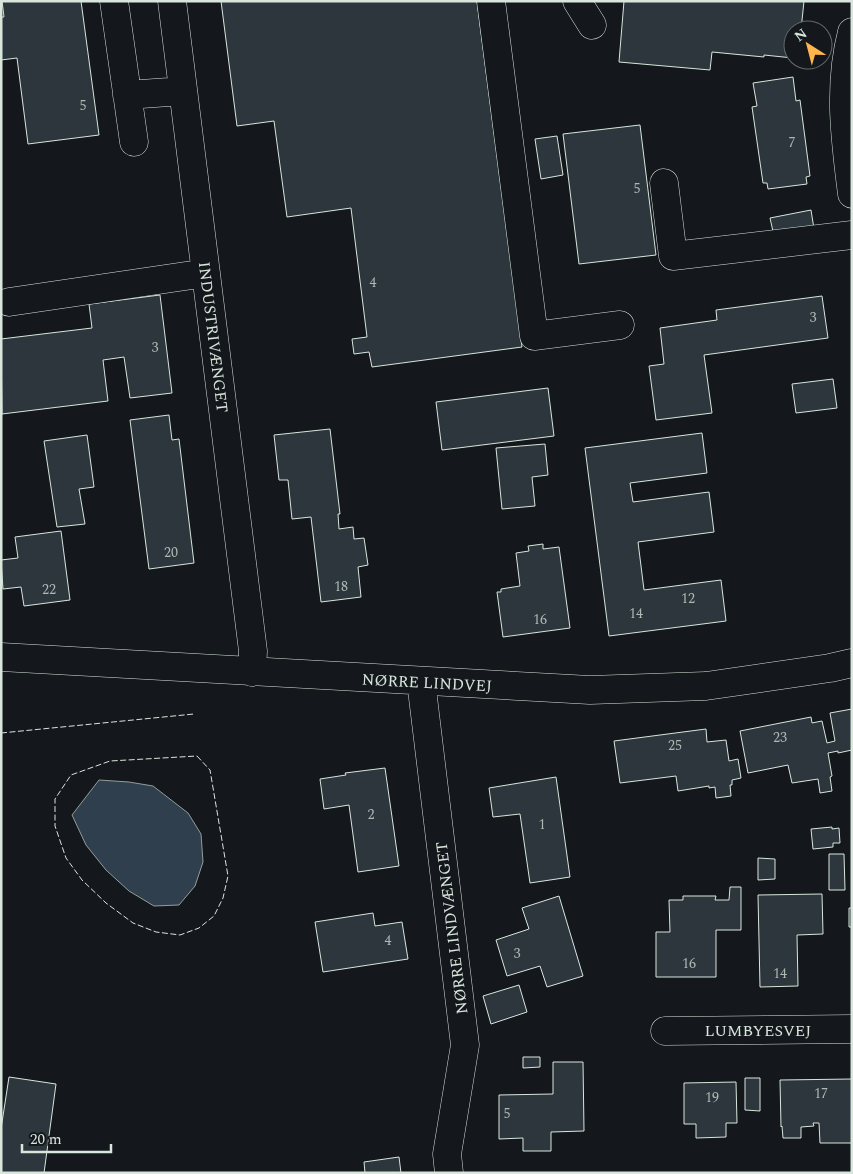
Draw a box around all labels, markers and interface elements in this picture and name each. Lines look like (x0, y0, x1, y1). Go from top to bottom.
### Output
north arrow (783, 20, 833, 70)
text: N (790, 23, 811, 47)
house number: 5 (80, 95, 87, 116)
house number: 7 (789, 132, 796, 153)
house number: 5 (634, 178, 641, 199)
street label: INDUSTRIVÆNGET (192, 260, 234, 414)
house number: 4 (370, 272, 377, 293)
house number: 3 (810, 307, 817, 328)
house number: 3 (152, 337, 159, 358)
house number: 20 (164, 542, 178, 563)
house number: 18 (334, 576, 348, 597)
house number: 22 (42, 579, 56, 600)
house number: 12 (681, 588, 695, 609)
house number: 14 (629, 603, 643, 624)
house number: 16 (533, 609, 547, 630)
street label: NØRRE LINDVEJ (361, 668, 493, 698)
house number: 23 (773, 727, 787, 748)
house number: 25 (668, 735, 682, 756)
house number: 2 (368, 804, 375, 825)
house number: 1 (539, 814, 546, 835)
street label: NØRRE LINDVÆNGET (429, 840, 474, 1016)
house number: 4 (385, 930, 392, 951)
house number: 3 (514, 943, 521, 964)
house number: 16 (682, 953, 696, 974)
house number: 14 (773, 963, 787, 984)
street label: LUMBYESVEJ (705, 1019, 811, 1043)
house number: 17 (814, 1083, 828, 1104)
house number: 19 (705, 1087, 719, 1108)
house number: 5 (504, 1103, 511, 1124)
scale bar (22, 1122, 111, 1154)
text: 20 m (30, 1128, 62, 1151)

